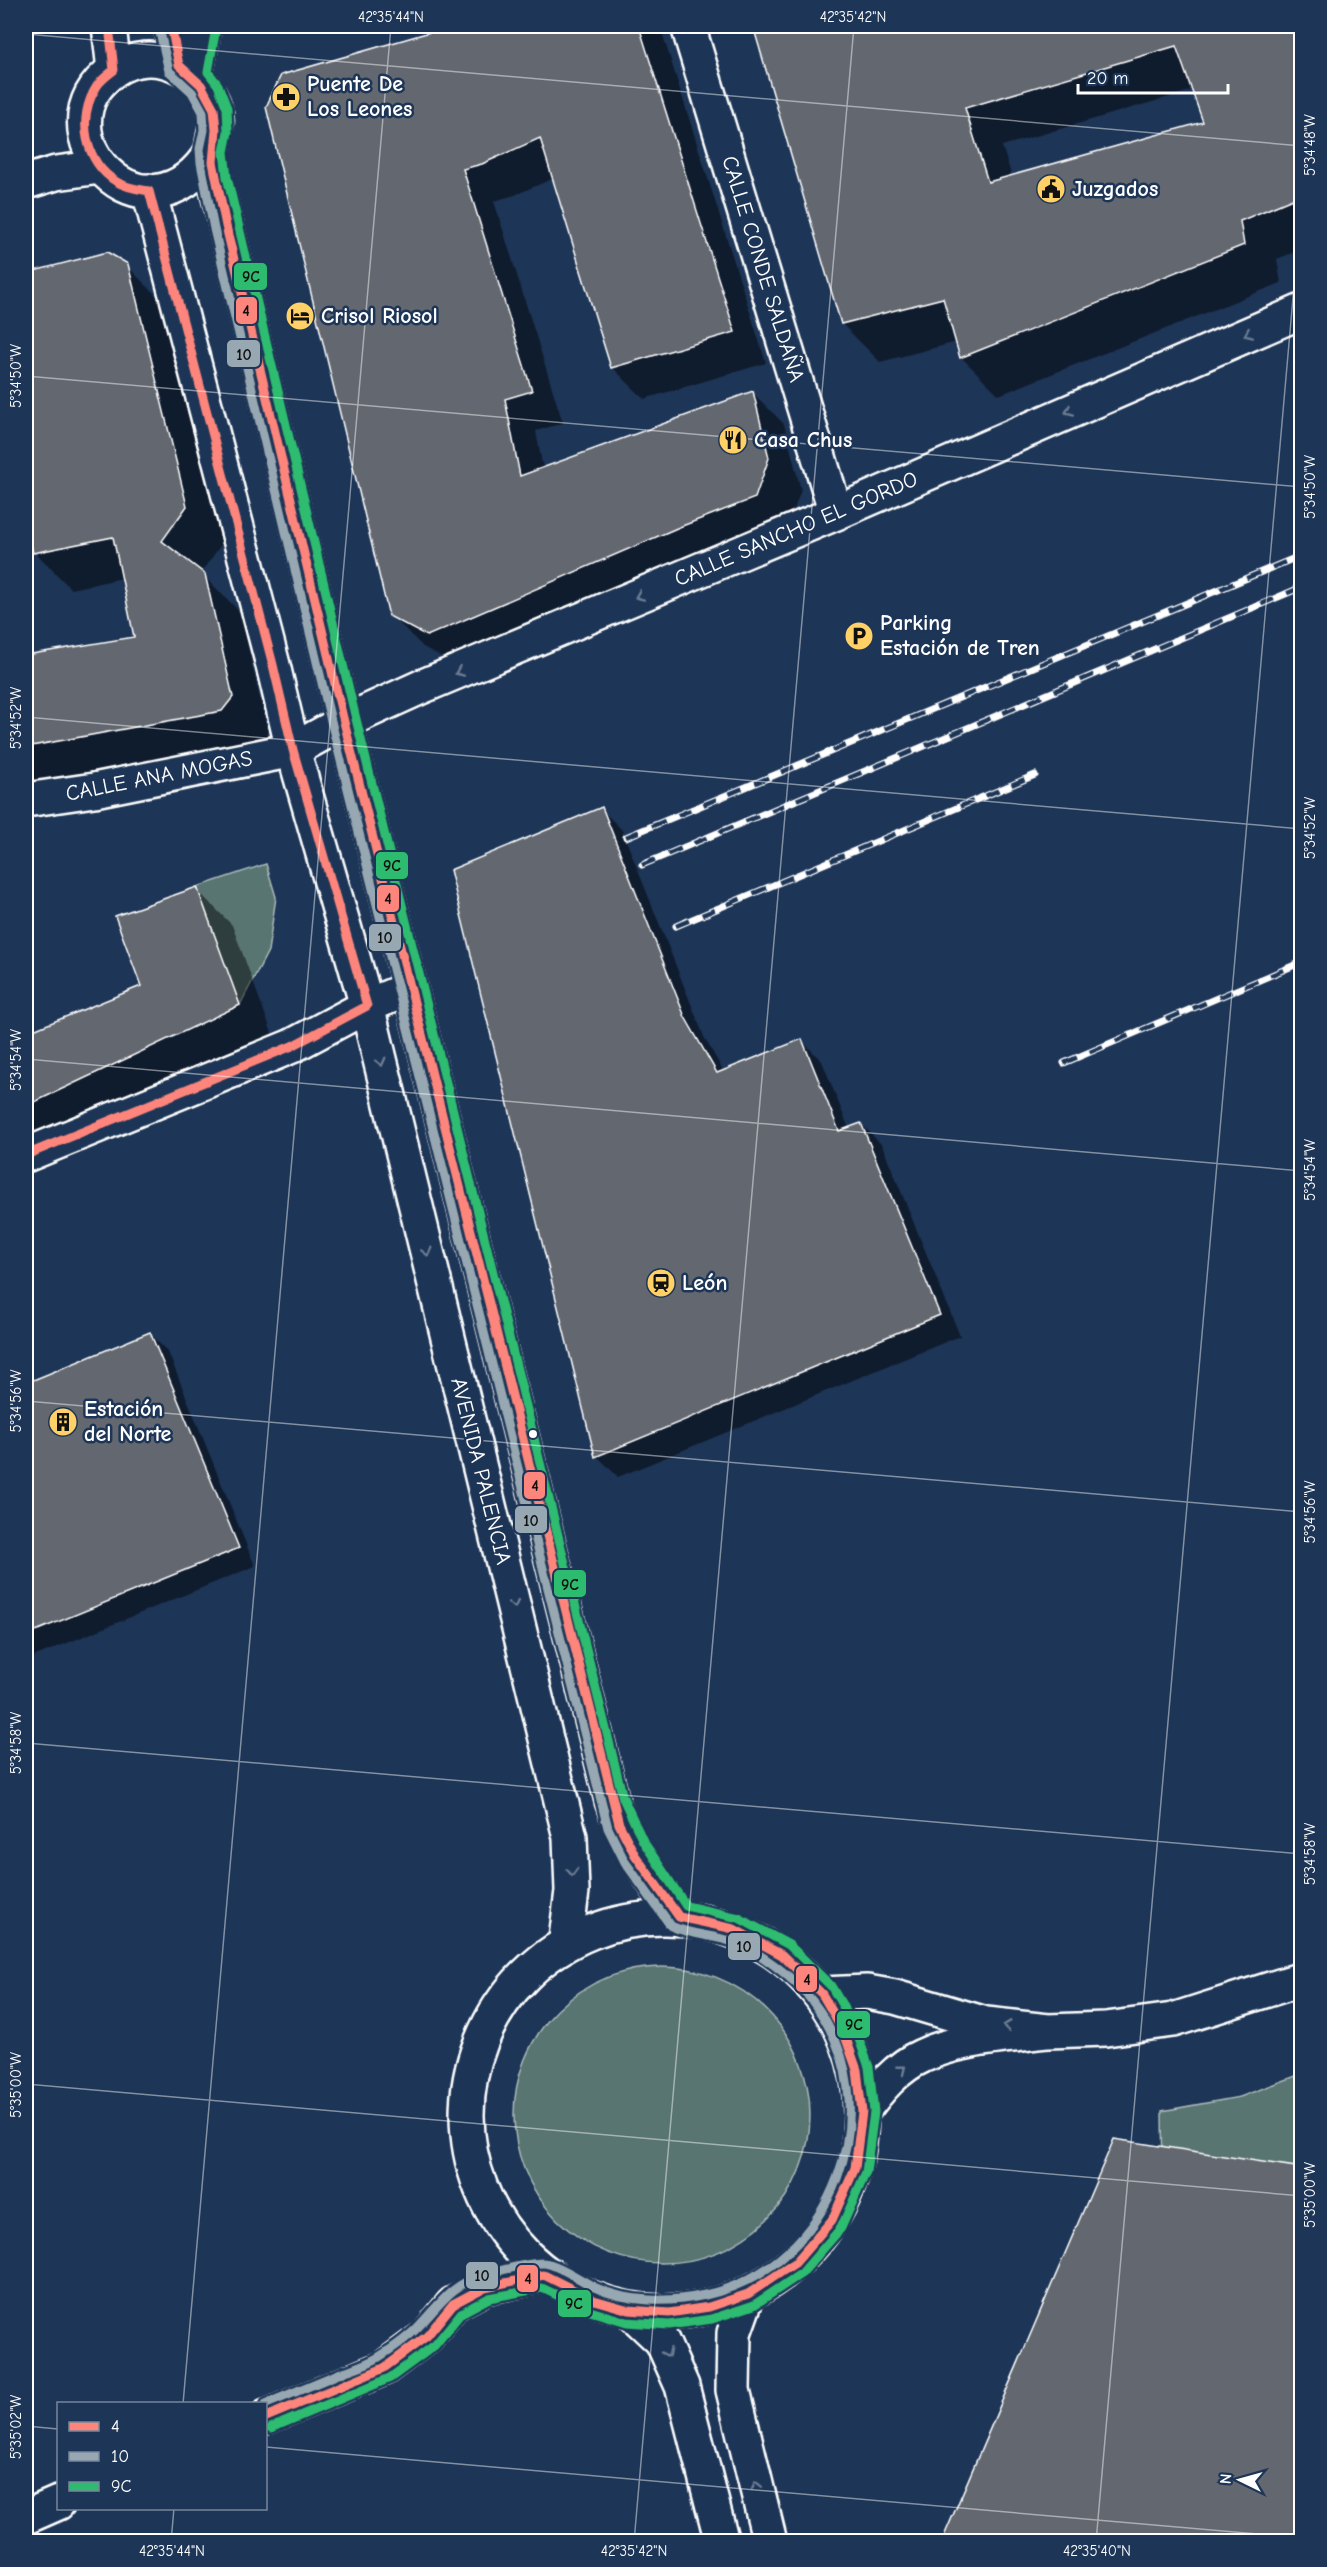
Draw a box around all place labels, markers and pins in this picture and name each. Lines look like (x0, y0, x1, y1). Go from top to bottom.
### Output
place label: Puente De Los Leones (307, 71, 412, 122)
pharmacy icon: Puente De Los Leones (270, 81, 302, 113)
public building icon: Juzgados (1035, 173, 1067, 205)
place label: Juzgados (1072, 176, 1158, 202)
hotel icon: Crisol Riosol (284, 300, 316, 332)
place label: Crisol Riosol (321, 303, 438, 329)
restaurant icon: Casa Chus (717, 424, 749, 456)
place label: Casa Chus (754, 427, 852, 453)
place label: Parking Estación de Tren (880, 610, 1040, 661)
parking icon: Parking Estación de Tren (843, 620, 875, 652)
station icon: León (645, 1267, 677, 1299)
place label: León (682, 1270, 727, 1296)
place label: Estación del Norte (84, 1396, 172, 1447)
building icon: Estación del Norte (47, 1406, 79, 1438)
unlabelled marker (527, 1428, 539, 1440)

